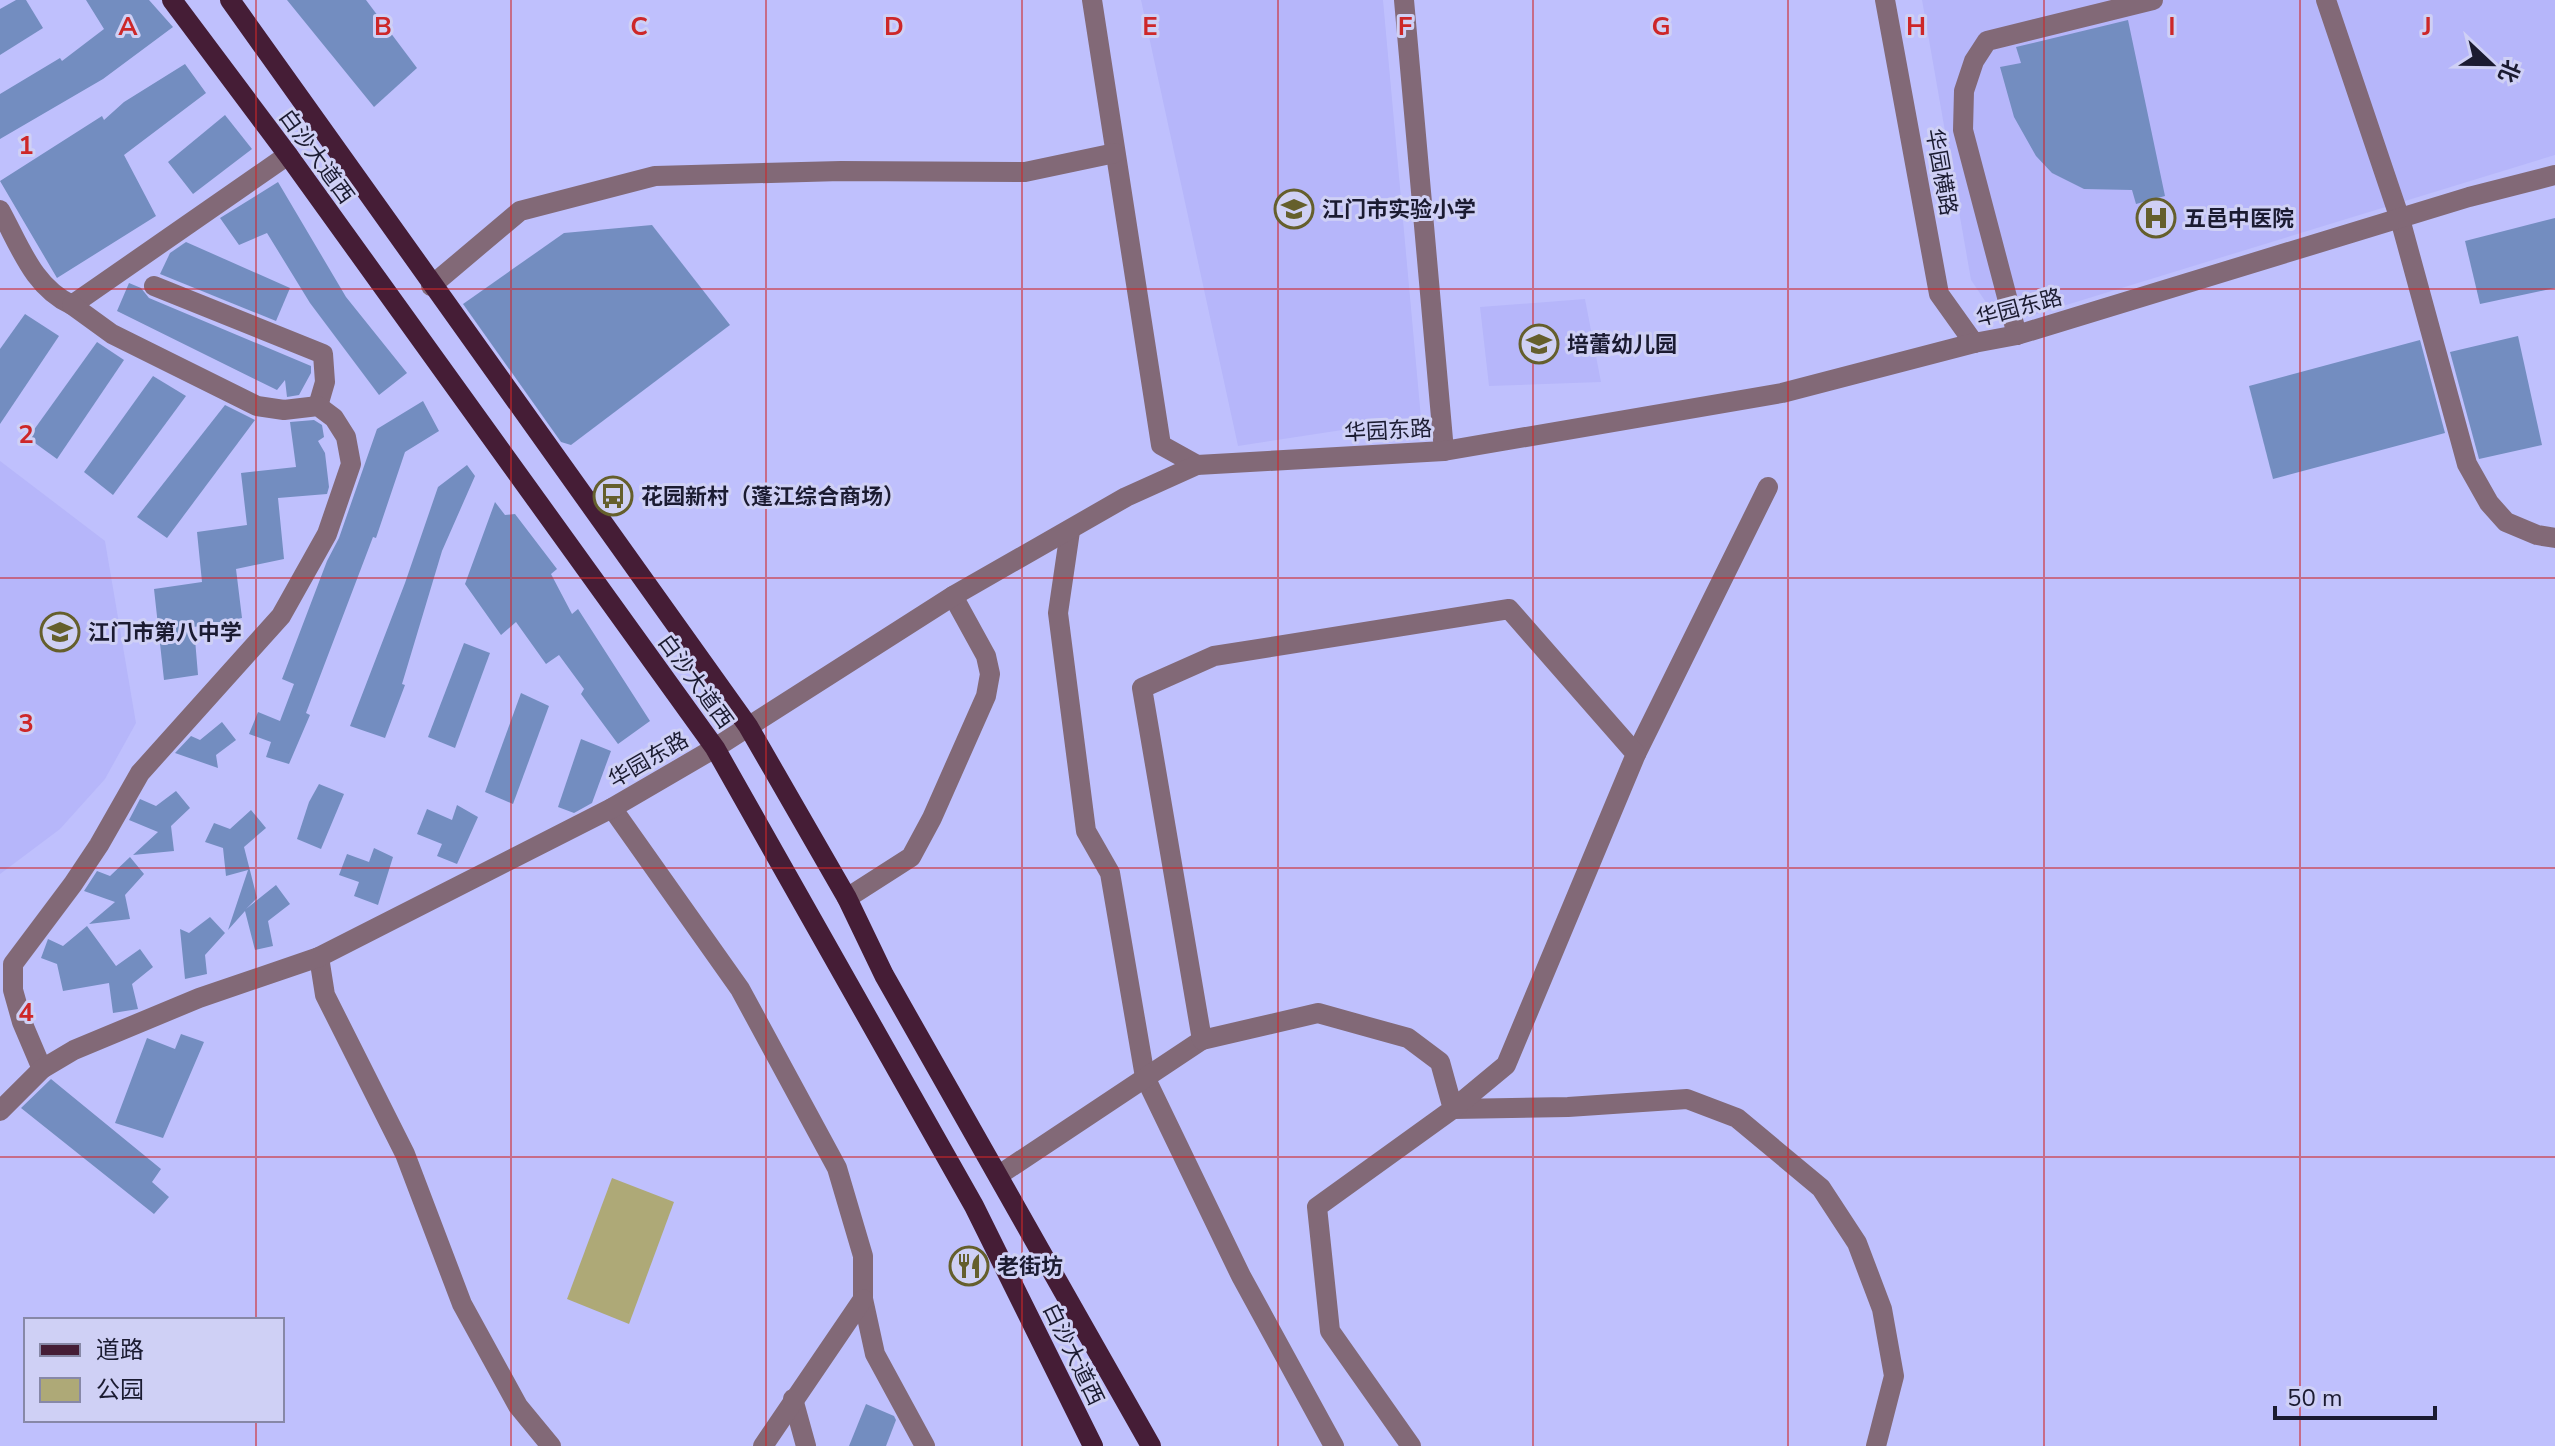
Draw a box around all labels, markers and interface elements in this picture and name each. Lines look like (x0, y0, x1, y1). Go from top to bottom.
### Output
text: A (118, 9, 138, 44)
text: B (374, 9, 392, 44)
text: C (630, 9, 648, 44)
text: D (884, 9, 904, 44)
text: E (1142, 9, 1158, 44)
text: F (1398, 9, 1412, 44)
text: G (1651, 9, 1671, 44)
text: H (1906, 9, 1926, 44)
text: I (2168, 9, 2176, 44)
text: J (2421, 9, 2432, 44)
north arrow (2451, 24, 2531, 104)
text: 北 (2491, 55, 2527, 87)
street label: 白沙大道西 (272, 103, 361, 210)
street label: 华园横路 (1919, 126, 1963, 218)
text: 1 (18, 128, 34, 163)
school or university icon: 江门市实验小学 (1273, 188, 1315, 230)
place label: 江门市实验小学 (1322, 195, 1476, 225)
hospital icon: 五邑中医院 (2135, 197, 2177, 239)
place label: 五邑中医院 (2184, 204, 2294, 234)
street label: 华园东路 (1973, 282, 2066, 334)
school or university icon: 培蕾幼儿园 (1518, 323, 1560, 365)
place label: 培蕾幼儿园 (1567, 330, 1677, 360)
street label: 华园东路 (1343, 414, 1433, 448)
text: 2 (18, 417, 34, 452)
bus stop icon: 花园新村（蓬江综合商场） (592, 475, 634, 517)
place label: 花园新村（蓬江综合商场） (641, 482, 905, 512)
school or university icon: 江门市第八中学 (39, 611, 81, 653)
place label: 江门市第八中学 (88, 618, 242, 648)
street label: 白沙大道西 (651, 628, 740, 735)
text: 3 (18, 706, 34, 741)
street label: 华园东路 (603, 725, 694, 795)
text: 4 (18, 995, 34, 1030)
restaurant icon: 老街坊 (948, 1245, 990, 1287)
place label: 老街坊 (997, 1252, 1063, 1282)
street label: 白沙大道西 (1036, 1298, 1111, 1410)
legend (24, 1318, 284, 1422)
text: 道路 (96, 1334, 144, 1366)
scale bar (2275, 1370, 2435, 1420)
text: 公园 (96, 1374, 144, 1406)
text: 50 m (2287, 1382, 2343, 1414)

